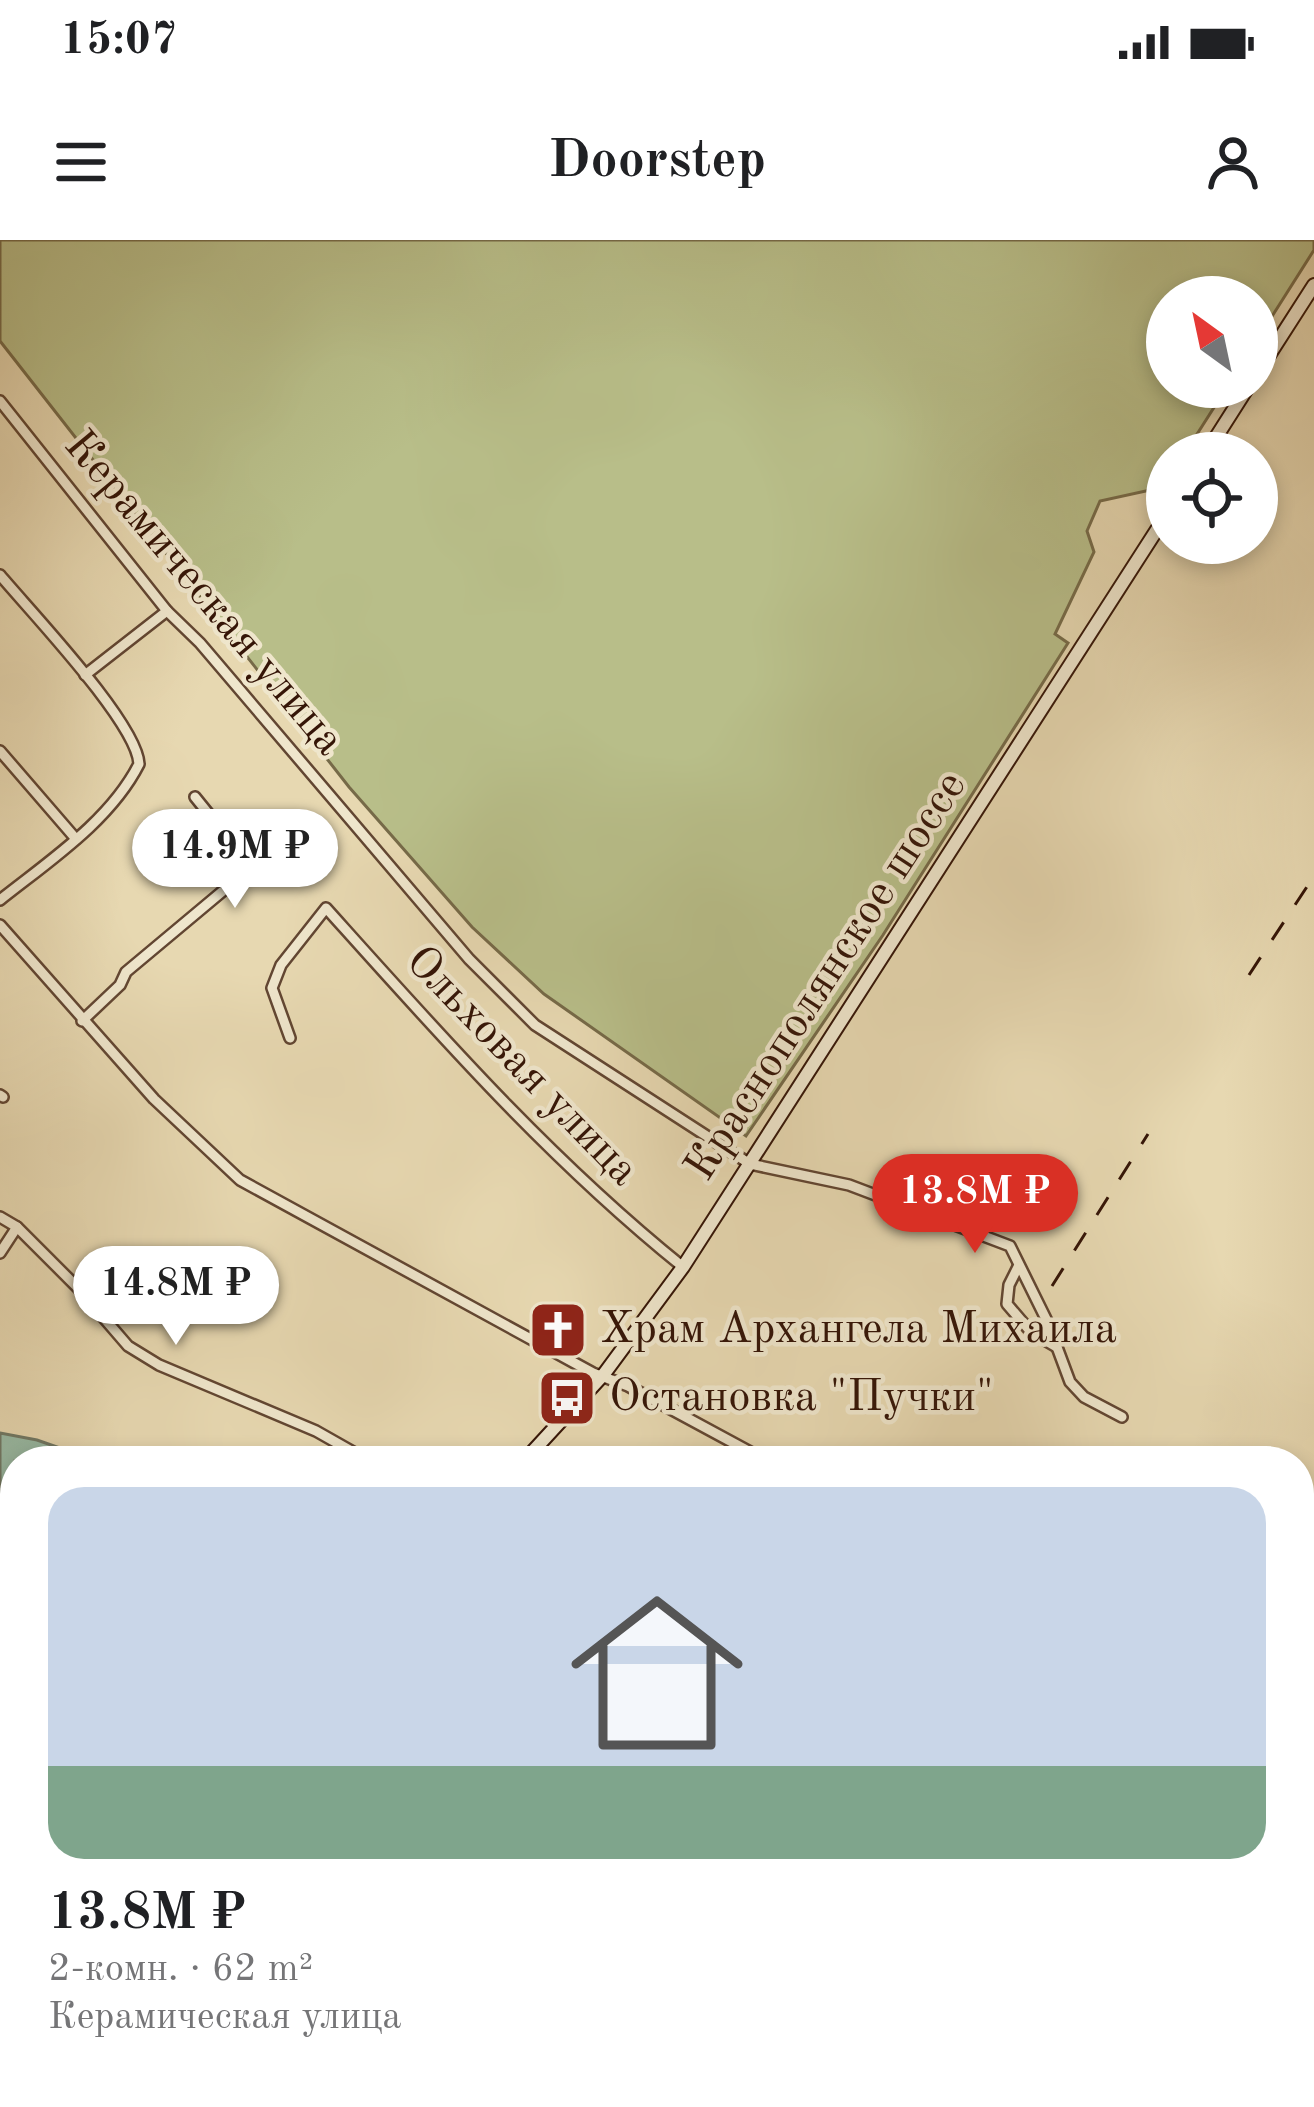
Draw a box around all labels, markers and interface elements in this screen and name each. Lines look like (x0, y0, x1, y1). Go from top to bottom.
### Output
text: 15:07 (60, 19, 177, 64)
icon: menu (48, 129, 114, 195)
icon: person (1200, 129, 1266, 195)
text: Doorstep (548, 135, 766, 189)
north arrow (1146, 276, 1278, 408)
map controls (1146, 276, 1278, 564)
street label: Керамическая улица (55, 423, 351, 765)
button: locate (1146, 432, 1278, 564)
street label: Краснополянское шоссе (678, 765, 976, 1189)
pin: 14.9M ₽ (124, 809, 346, 911)
text: 14.9M ₽ (159, 828, 311, 867)
street label: Ольховая улица (396, 939, 646, 1195)
pin: 13.8M ₽ (864, 1154, 1086, 1256)
text: 13.8M ₽ (899, 1173, 1051, 1212)
pin: 14.8M ₽ (65, 1246, 287, 1348)
text: 14.8M ₽ (100, 1265, 252, 1304)
church icon: Храм Архангела Михаила (527, 1299, 589, 1361)
place label: Храм Архангела Михаила (600, 1308, 1117, 1353)
bus stop icon: Остановка "Пучки" (536, 1367, 598, 1429)
place label: Остановка "Пучки" (609, 1376, 994, 1421)
icon: home (549, 1565, 765, 1781)
text: 13.8M ₽ (48, 1889, 247, 1940)
text: 2-комн. · 62 m² (48, 1950, 313, 1989)
text: Керамическая улица (48, 1998, 402, 2037)

